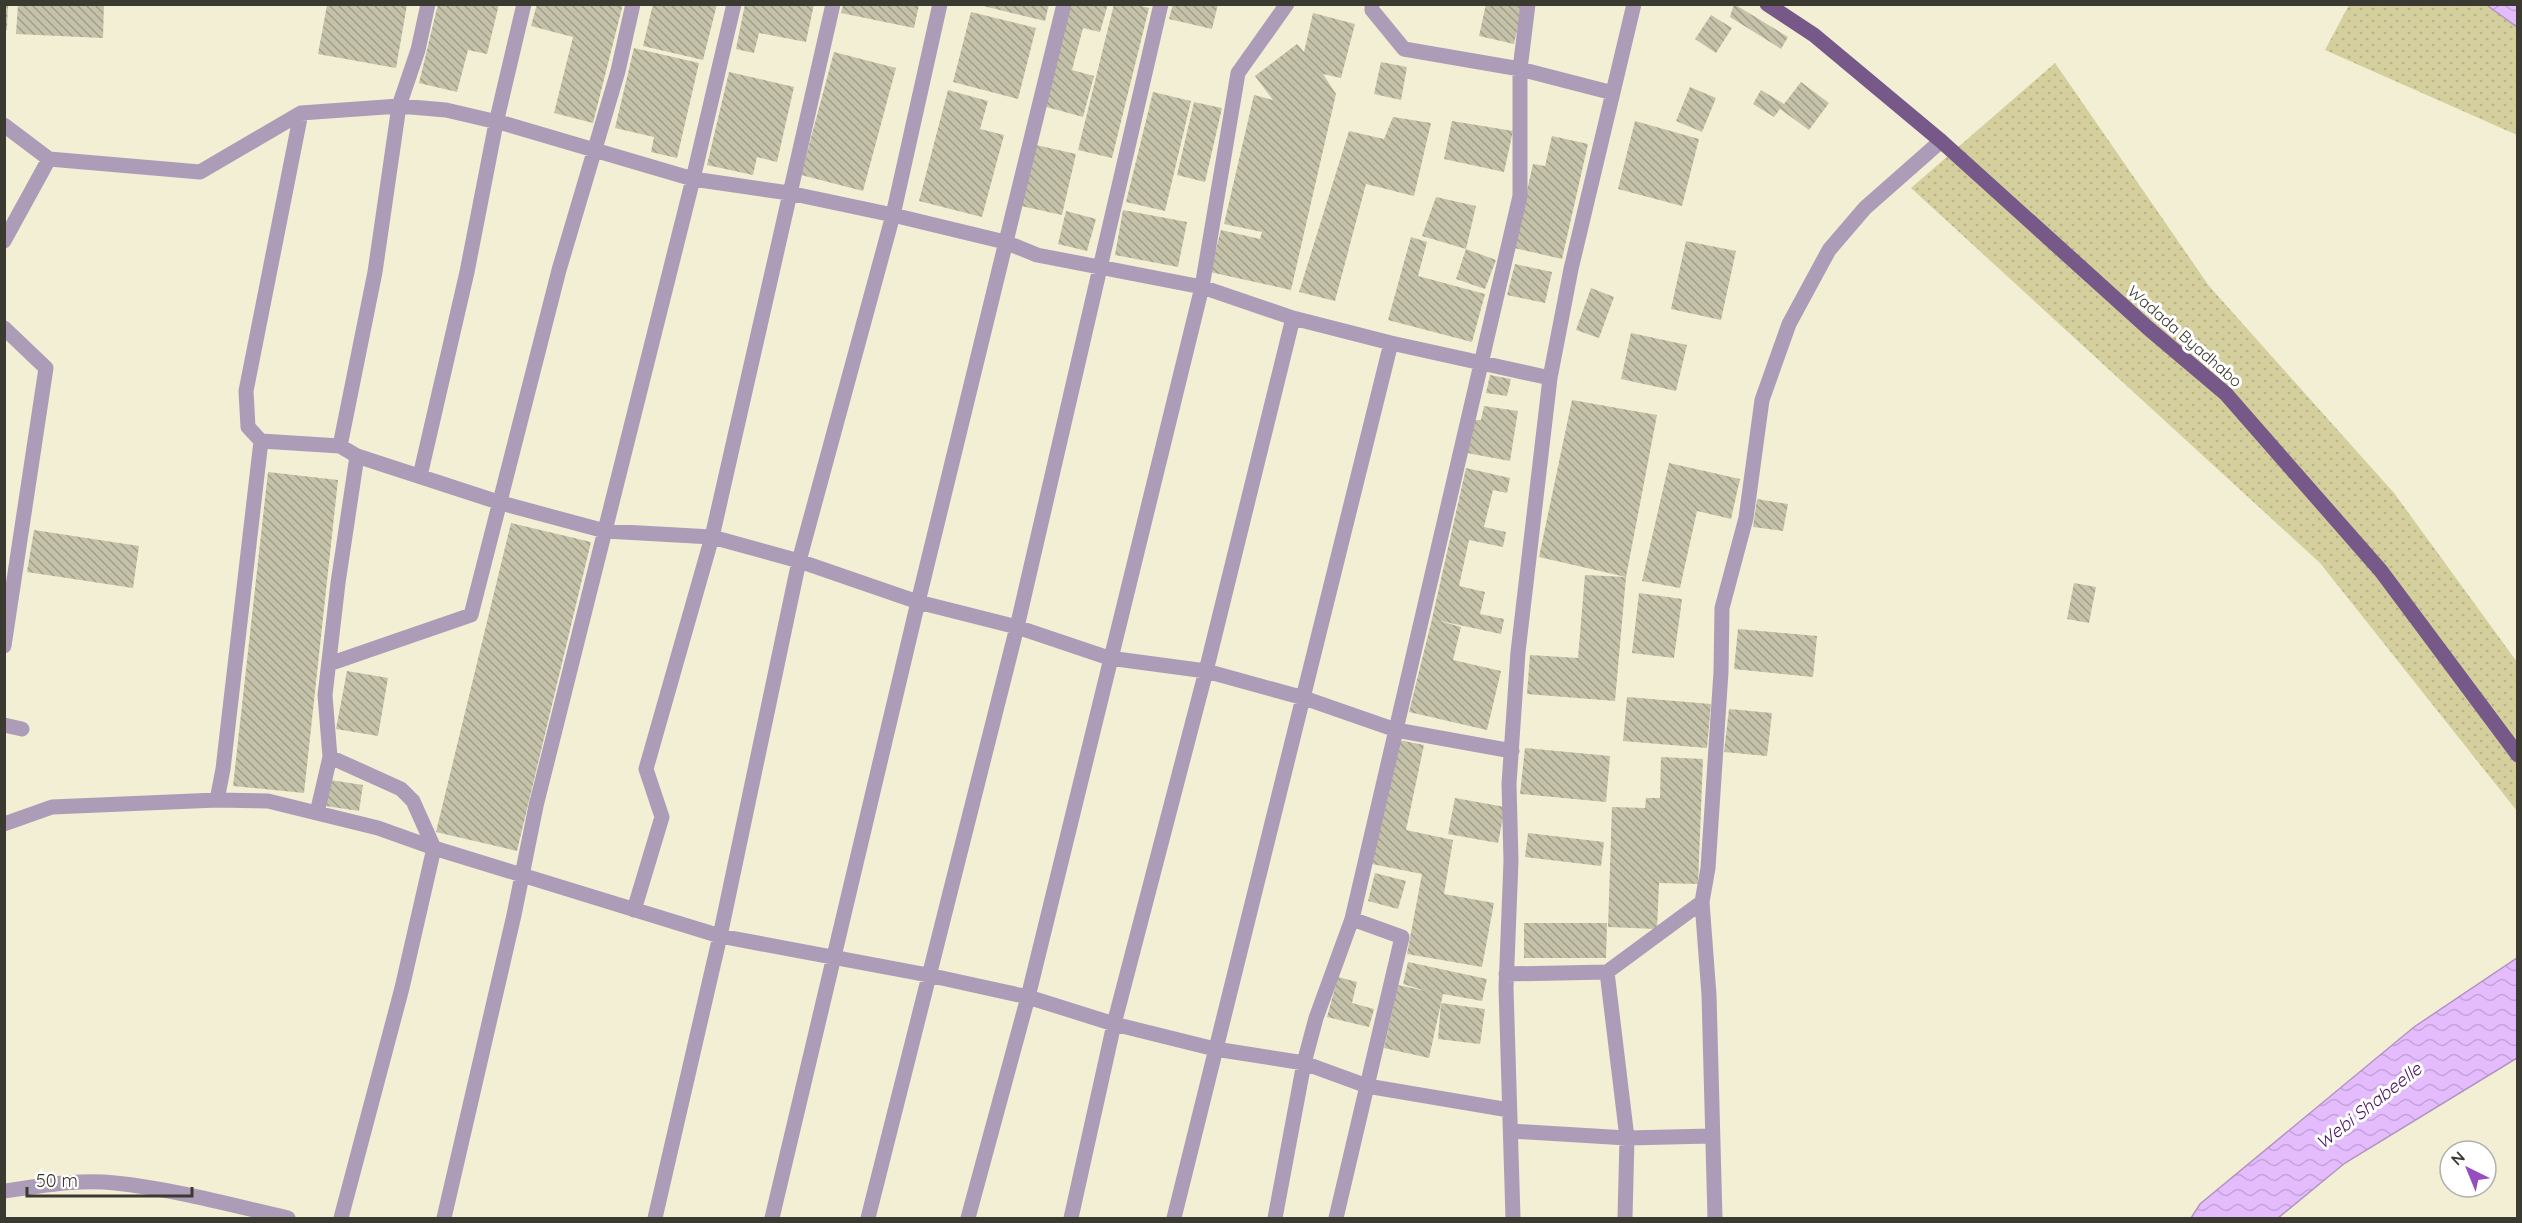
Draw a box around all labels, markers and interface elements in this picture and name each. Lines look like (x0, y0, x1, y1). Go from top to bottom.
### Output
street label: Wadada Byadhabo (2124, 281, 2246, 391)
water label: Webi Shabeelle (2311, 1057, 2427, 1154)
north arrow (2438, 1139, 2498, 1199)
text: N (2447, 1147, 2469, 1169)
scale bar (27, 1160, 192, 1198)
text: 50 m (36, 1169, 78, 1192)

